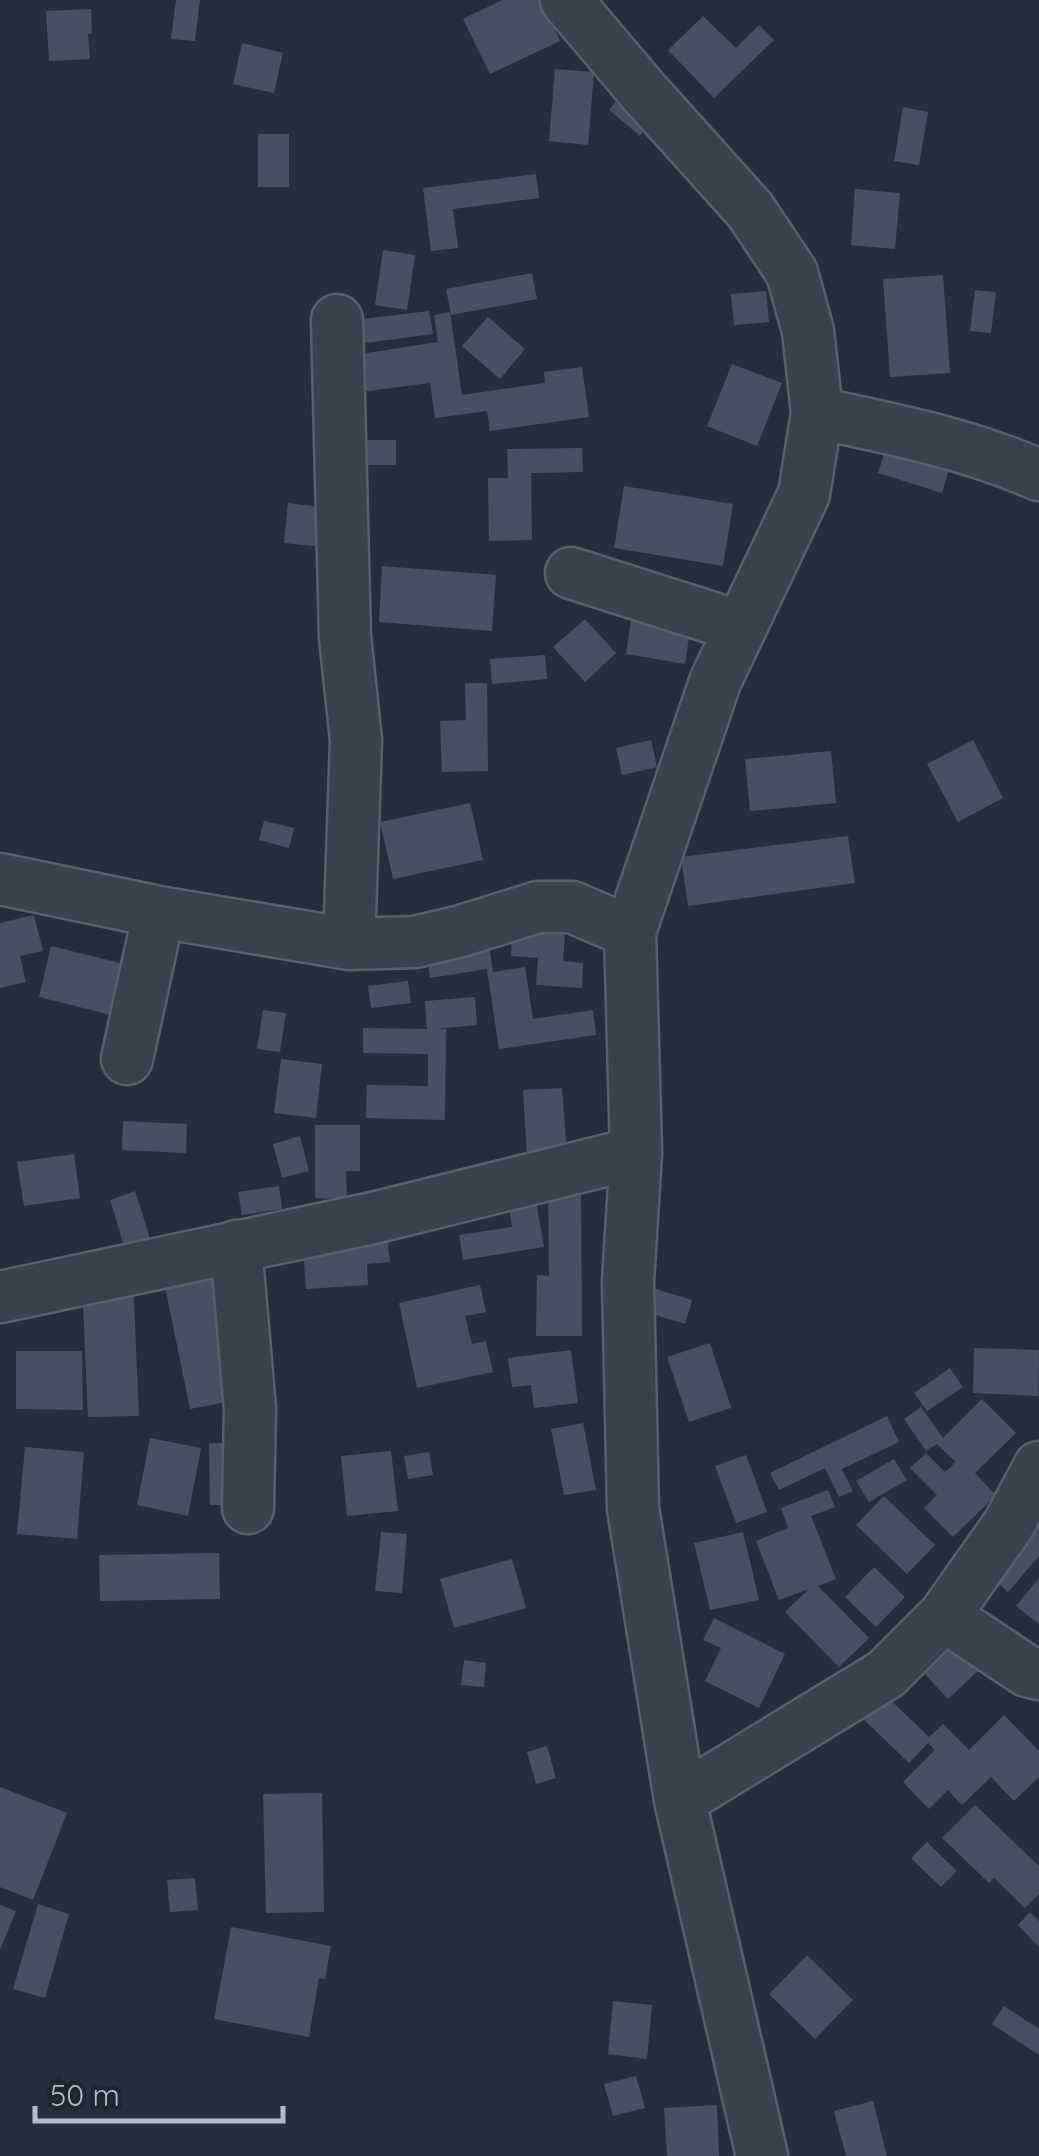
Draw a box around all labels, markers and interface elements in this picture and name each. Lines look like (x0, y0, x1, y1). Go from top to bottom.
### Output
scale bar (35, 2061, 282, 2123)
text: 50 m (50, 2076, 120, 2114)

